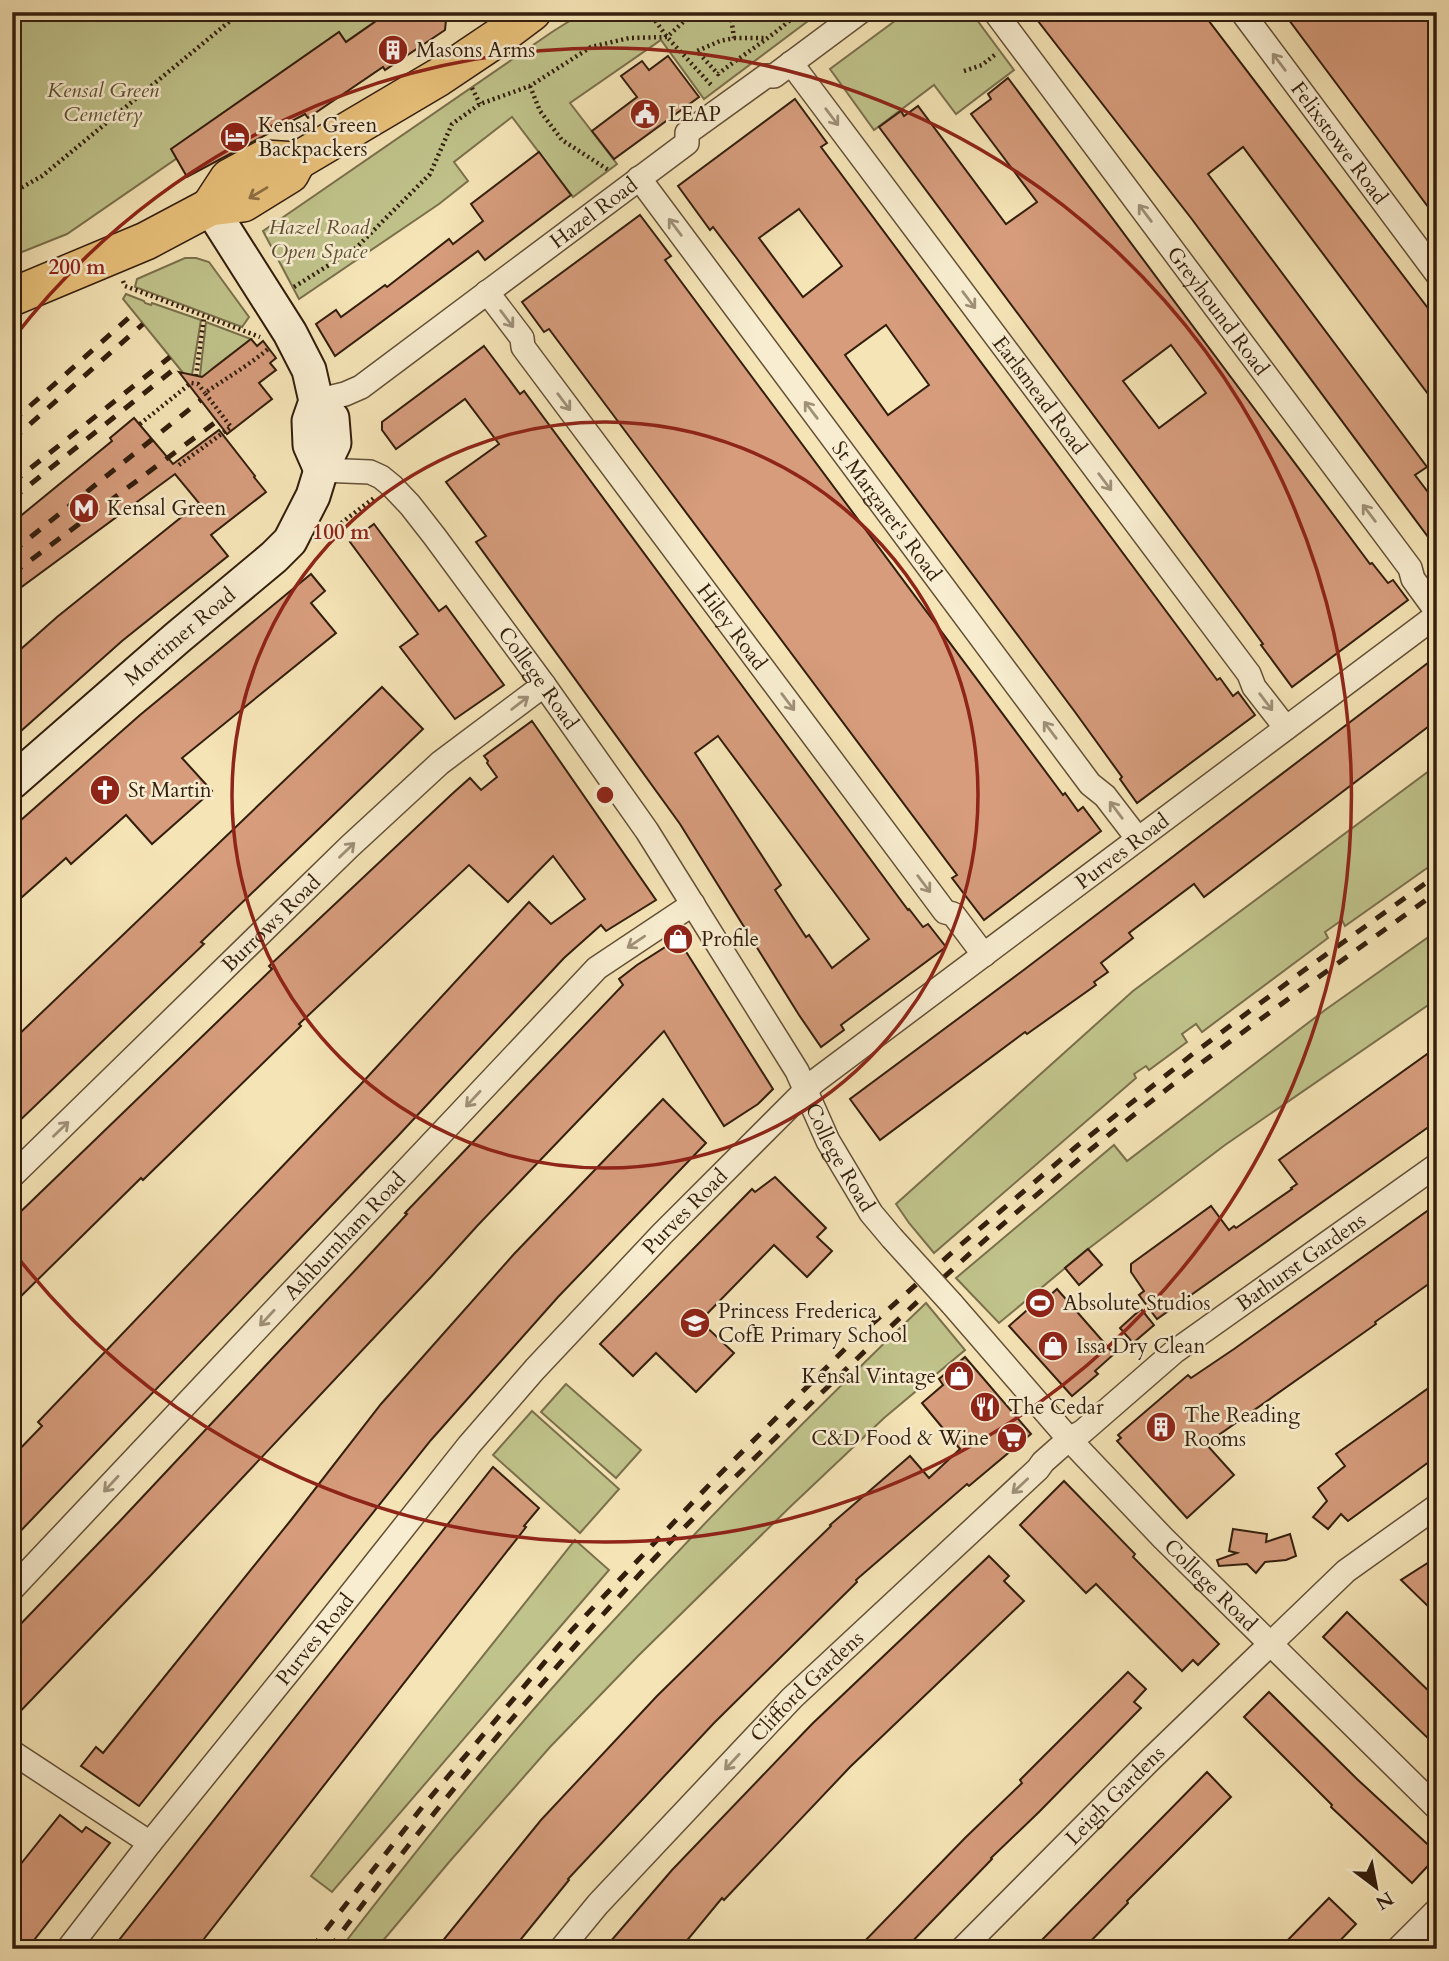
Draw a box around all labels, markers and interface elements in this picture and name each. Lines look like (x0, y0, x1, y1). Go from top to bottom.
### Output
building icon: Masons Arms (376, 33, 410, 67)
place label: Masons Arms (416, 36, 535, 65)
one-way arrow (1272, 53, 1286, 72)
street label: Felixstowe Road (1284, 75, 1395, 210)
park label: Kensal Green Cemetery (47, 76, 160, 129)
public building icon: LEAP (628, 97, 662, 131)
place label: LEAP (668, 100, 721, 129)
one-way arrow (825, 108, 840, 126)
place label: Kensal Green Backpackers (258, 111, 378, 164)
hotel icon: Kensal Green Backpackers (218, 120, 252, 154)
street label: Hazel Road (544, 170, 644, 255)
one-way arrow (249, 187, 269, 201)
one-way arrow (1138, 204, 1153, 223)
park label: Hazel Road Open Space (269, 213, 370, 266)
one-way arrow (668, 218, 683, 237)
street label: Greyhound Road (1160, 240, 1276, 381)
text: 200 m (48, 253, 106, 282)
one-way arrow (961, 290, 976, 308)
one-way arrow (500, 309, 515, 327)
street label: Earlsmead Road (986, 330, 1094, 460)
one-way arrow (557, 392, 571, 411)
one-way arrow (804, 401, 818, 420)
street label: St Margaret's Road (825, 435, 948, 587)
one-way arrow (1097, 472, 1112, 491)
metro station icon: Kensal Green (67, 491, 101, 525)
place label: Kensal Green (107, 494, 227, 523)
one-way arrow (1362, 504, 1377, 523)
text: 100 m (312, 518, 370, 547)
street label: Hiley Road (690, 577, 774, 676)
street label: Mortimer Road (118, 581, 242, 692)
street label: College Road (491, 621, 586, 735)
one-way arrow (781, 692, 796, 711)
one-way arrow (1258, 692, 1273, 711)
one-way arrow (510, 696, 529, 710)
one-way arrow (1042, 721, 1057, 739)
church icon: St Martin (88, 773, 122, 807)
place label: St Martin (128, 776, 212, 805)
centre of rings (593, 783, 617, 807)
one-way arrow (1108, 802, 1123, 820)
street label: Purves Road (1069, 806, 1175, 896)
one-way arrow (338, 841, 355, 858)
street label: Burrows Road (215, 868, 327, 978)
one-way arrow (917, 875, 932, 893)
shop icon: Profile (661, 922, 695, 956)
place label: Profile (701, 925, 759, 954)
one-way arrow (627, 935, 646, 949)
one-way arrow (465, 1090, 482, 1108)
street label: College Road (798, 1098, 882, 1217)
one-way arrow (53, 1120, 70, 1137)
street label: Purves Road (635, 1162, 734, 1261)
street label: Ashburnham Road (277, 1166, 412, 1306)
street label: Bathurst Gardens (1230, 1206, 1372, 1318)
sports icon: Absolute Studios (1023, 1286, 1057, 1320)
place label: Absolute Studios (1063, 1289, 1210, 1318)
place label: Princess Frederica CofE Primary School (718, 1297, 907, 1350)
school or university icon: Princess Frederica CofE Primary School (678, 1306, 712, 1340)
one-way arrow (258, 1309, 275, 1326)
shop icon: Issa Dry Clean (1036, 1329, 1070, 1363)
place label: Issa Dry Clean (1076, 1332, 1205, 1361)
shop icon: Kensal Vintage (942, 1359, 976, 1393)
place label: Kensal Vintage (802, 1362, 936, 1391)
restaurant icon: The Cedar (968, 1390, 1002, 1424)
place label: The Cedar (1008, 1393, 1104, 1422)
place label: The Reading Rooms (1184, 1401, 1300, 1454)
building icon: The Reading Rooms (1144, 1410, 1178, 1444)
supermarket icon: C&D Food & Wine (995, 1421, 1029, 1455)
place label: C&D Food & Wine (811, 1424, 989, 1453)
one-way arrow (102, 1475, 119, 1492)
one-way arrow (1012, 1477, 1029, 1494)
street label: College Road (1157, 1532, 1264, 1638)
street label: Purves Road (269, 1587, 361, 1692)
street label: Clifford Gardens (743, 1624, 870, 1748)
street label: Leigh Gardens (1059, 1739, 1171, 1852)
one-way arrow (723, 1753, 740, 1770)
north arrow (1340, 1853, 1410, 1923)
text: N (1370, 1885, 1398, 1916)

